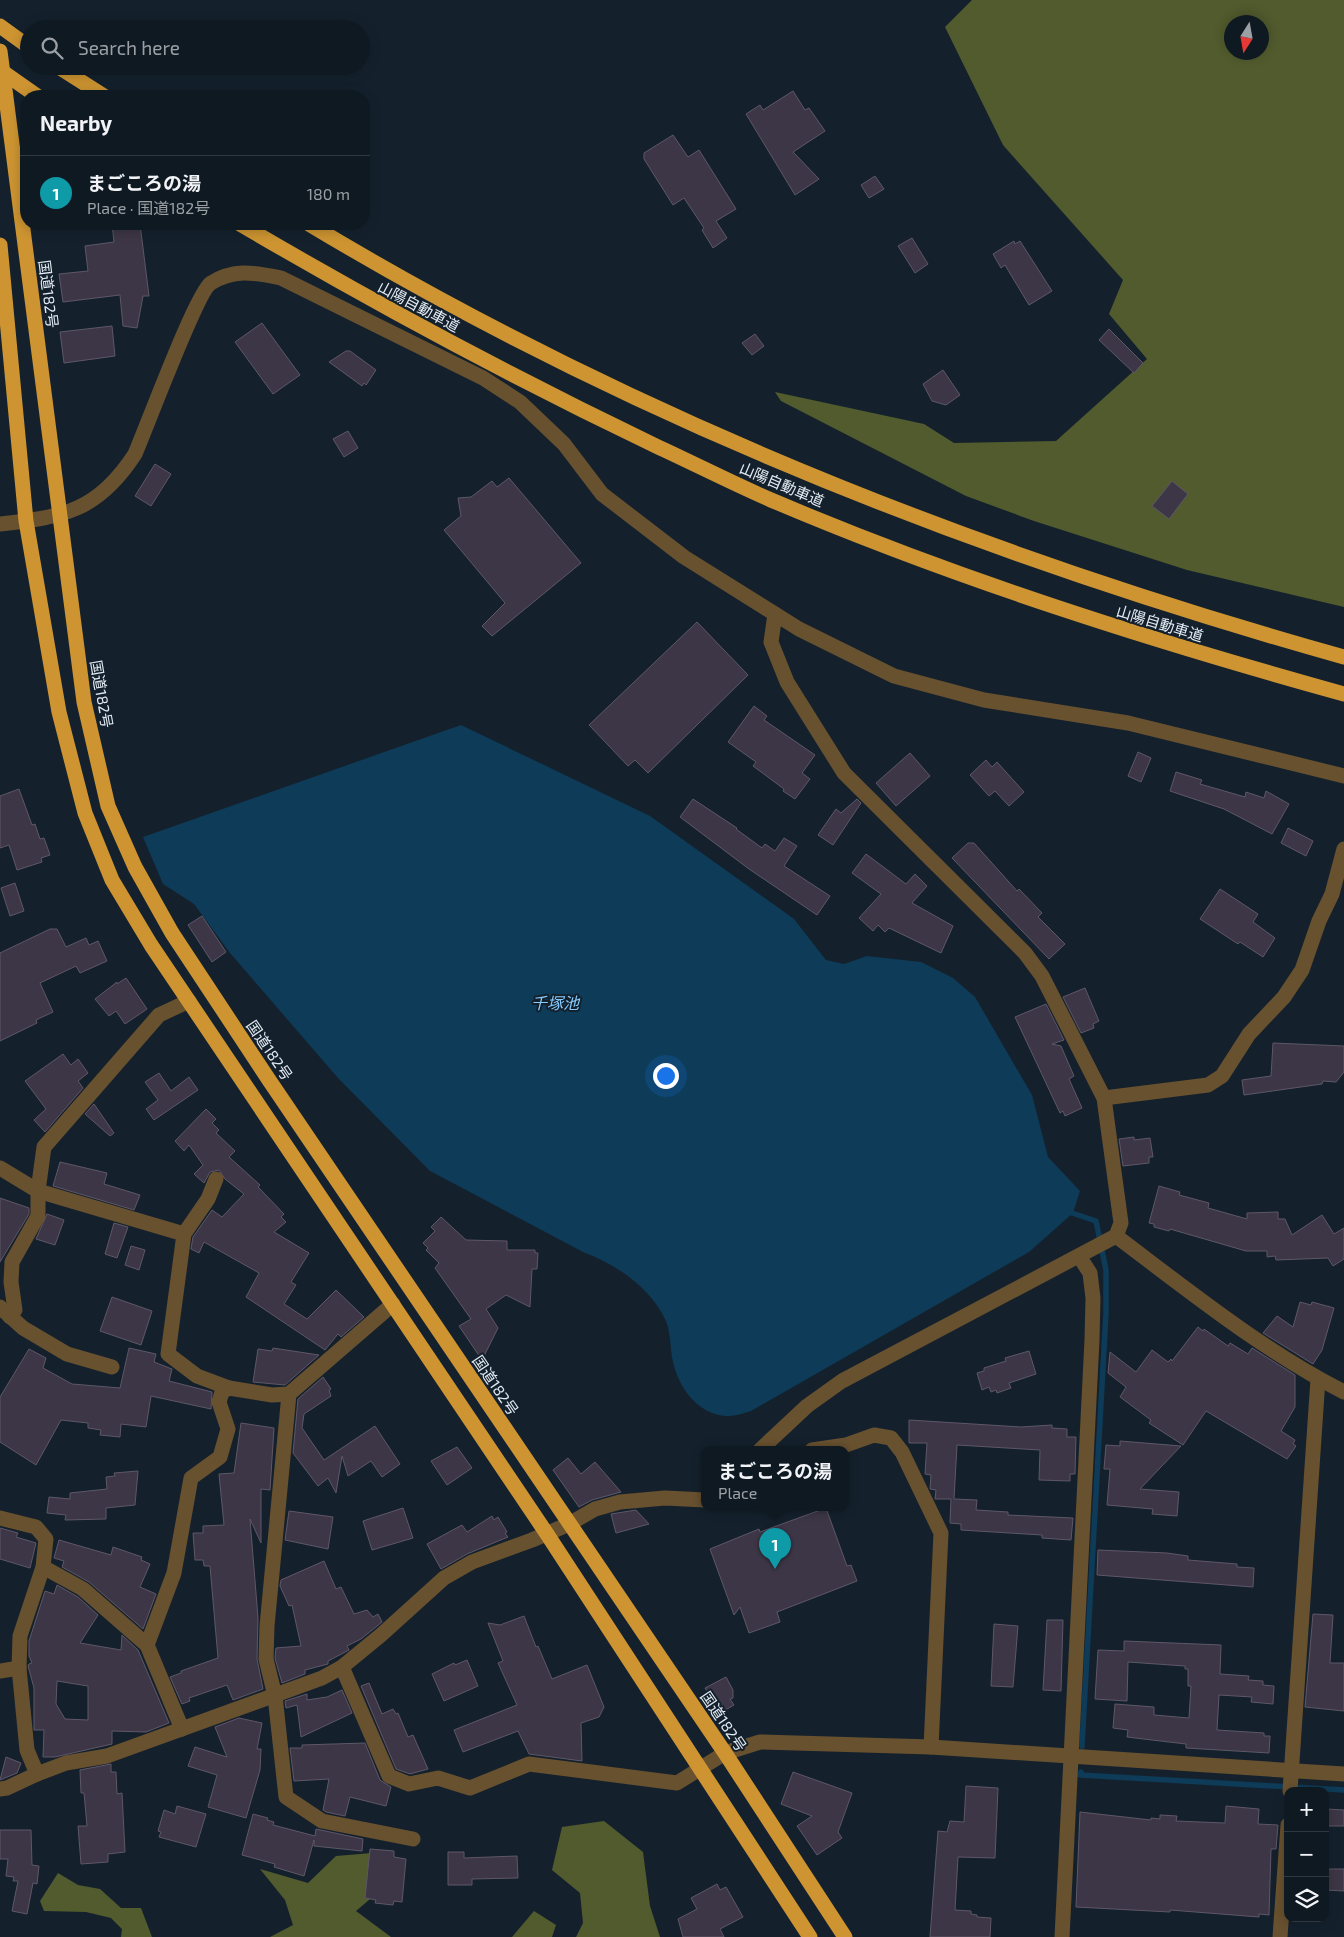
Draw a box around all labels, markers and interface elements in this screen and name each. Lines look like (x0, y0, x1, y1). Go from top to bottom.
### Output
north arrow (1224, 15, 1269, 60)
search box (20, 20, 370, 75)
icon: search (38, 34, 66, 62)
text: Search here (78, 36, 180, 59)
text: Nearby (40, 110, 112, 135)
text: まごころの湯 (87, 171, 201, 194)
text: 1 (53, 184, 59, 203)
text: 180 m (307, 184, 350, 203)
text: Place · 国道182号 (87, 198, 210, 217)
street label: 国道182号 (36, 259, 62, 329)
street label: 山陽自動車道 (375, 277, 463, 335)
street label: 山陽自動車道 (737, 458, 827, 510)
street label: 山陽自動車道 (1114, 601, 1206, 645)
street label: 国道182号 (87, 659, 117, 729)
water label: 千塚池 (531, 993, 581, 1012)
street label: 国道182号 (243, 1017, 297, 1083)
your location (653, 1063, 679, 1089)
street label: 国道182号 (469, 1352, 523, 1418)
popup (701, 1446, 849, 1511)
text: まごころの湯 (718, 1459, 832, 1482)
text: Place (718, 1483, 757, 1502)
pin: 1 (759, 1528, 791, 1569)
street label: 国道182号 (697, 1688, 751, 1754)
map controls (1284, 1787, 1329, 1922)
button: + (1284, 1787, 1329, 1832)
button: − (1284, 1832, 1329, 1877)
button: layers (1284, 1877, 1329, 1922)

